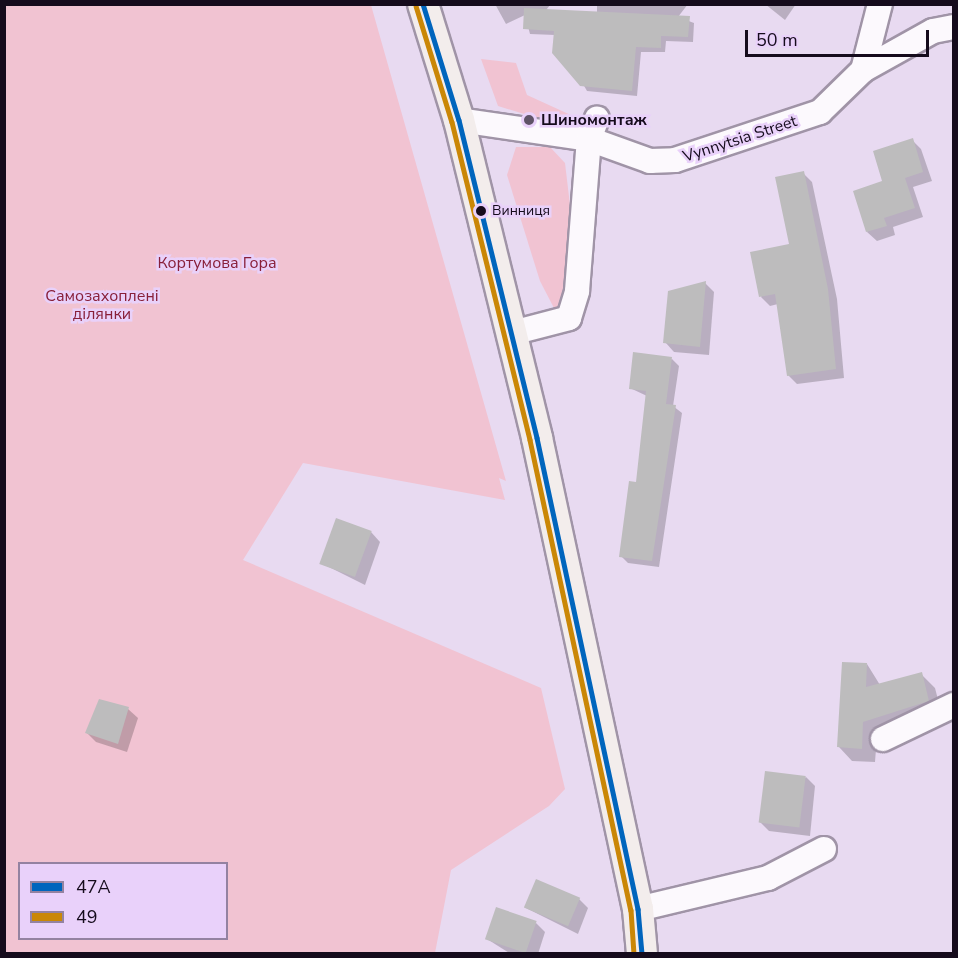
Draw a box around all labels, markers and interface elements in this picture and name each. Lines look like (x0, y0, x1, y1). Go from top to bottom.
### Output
scale bar (748, 18, 932, 56)
text: 50 m (756, 28, 798, 52)
place label: Шиномонтаж (541, 110, 647, 130)
street label: Vynnytsia Street (681, 112, 799, 166)
marker: Шиномонтаж (522, 113, 536, 127)
place label: Винниця (492, 203, 550, 219)
marker: Винниця (475, 205, 487, 217)
park label: Кортумова Гора (157, 253, 277, 273)
park label: Самозахоплені ділянки (45, 286, 159, 324)
legend (18, 862, 228, 940)
text: 47А (76, 875, 111, 899)
text: 49 (76, 905, 98, 929)

